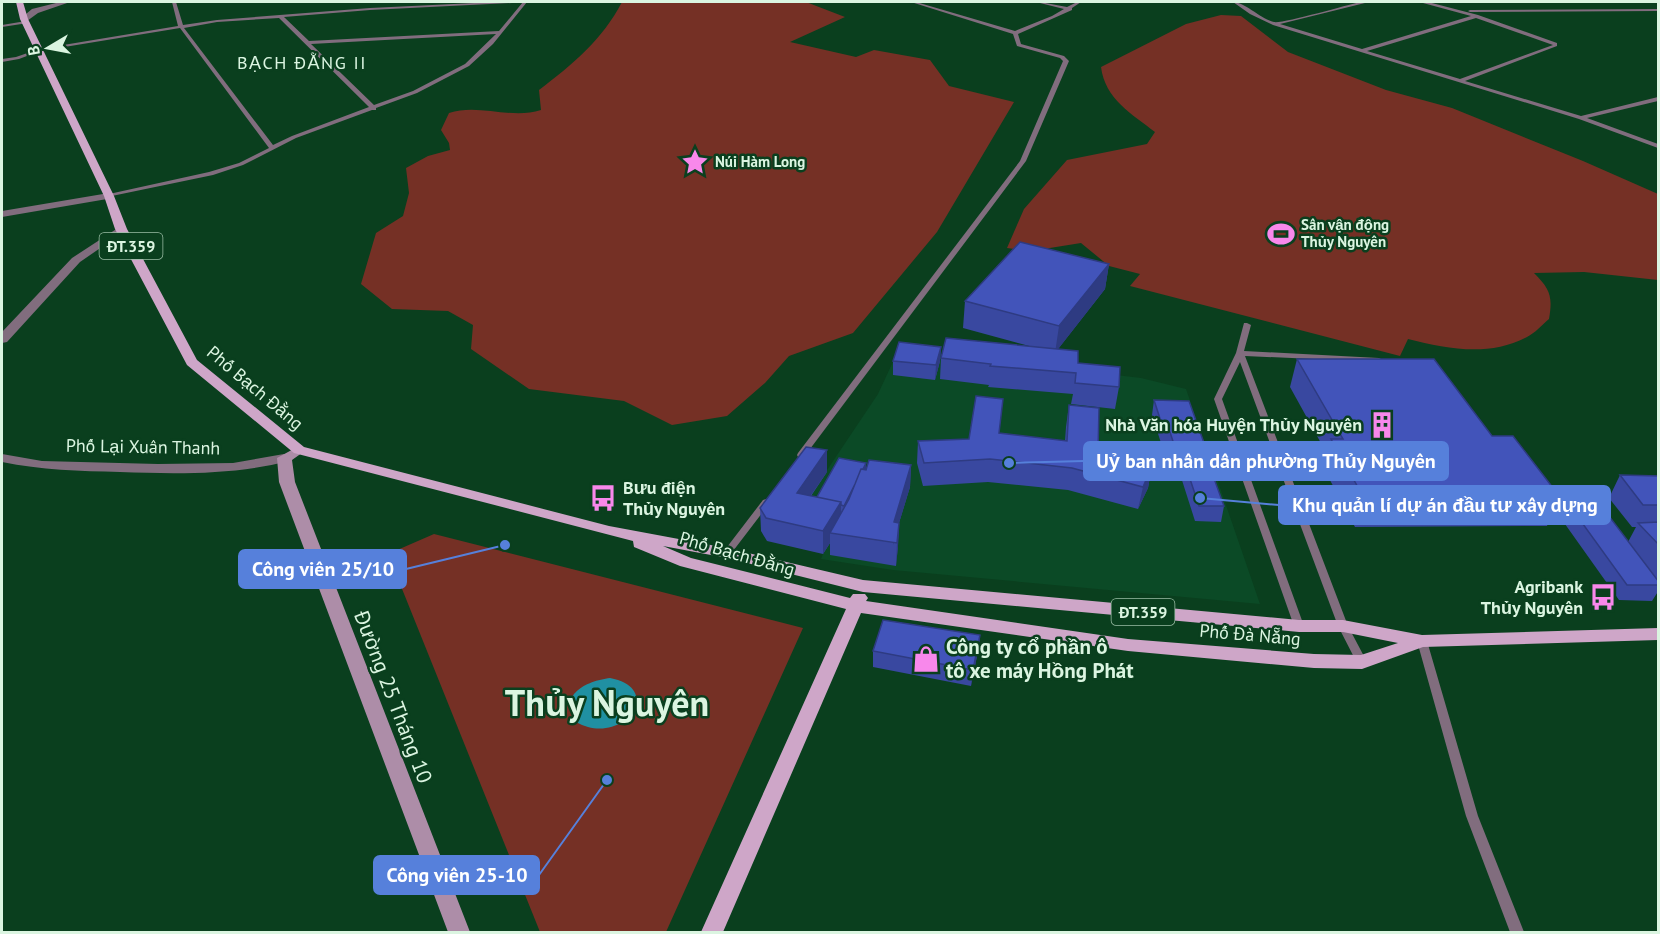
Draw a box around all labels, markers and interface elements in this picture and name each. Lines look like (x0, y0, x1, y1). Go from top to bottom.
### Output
north arrow (18, 18, 78, 78)
text: B (23, 44, 44, 57)
district label: BẠCH ĐẰNG II (237, 51, 367, 74)
place icon: Núi Hàm Long (680, 147, 710, 177)
place label: Núi Hàm Long (715, 152, 805, 171)
place label: Sân vận động Thủy Nguyên (1301, 215, 1389, 251)
sports icon: Sân vận động Thủy Nguyên (1266, 219, 1296, 249)
road number: ĐT.359 (100, 233, 162, 259)
street label: Phố Bạch Đằng (202, 341, 308, 435)
building icon: Nhà Văn hóa Huyện Thủy Nguyên (1367, 410, 1397, 440)
place label: Nhà Văn hóa Huyện Thủy Nguyên (1105, 413, 1362, 436)
street label: Phố Lại Xuân Thanh (66, 434, 220, 459)
callout: Uỷ ban nhân dân phường Thủy Nguyên (1084, 442, 1448, 480)
text: Uỷ ban nhân dân phường Thủy Nguyên (1096, 448, 1436, 474)
place label: Bưu điện Thủy Nguyên (623, 476, 725, 520)
bus stop icon: Bưu điện Thủy Nguyên (588, 483, 618, 513)
callout: Khu quản lí dự án đầu tư xây dựng (1279, 486, 1610, 524)
text: Khu quản lí dự án đầu tư xây dựng (1292, 492, 1598, 518)
street label: Phố Bạch Đằng (677, 526, 798, 581)
callout: Công viên 25/10 (239, 550, 406, 588)
text: Công viên 25/10 (252, 556, 394, 582)
place label: Agribank Thủy Nguyên (1481, 575, 1583, 619)
bus stop icon: Agribank Thủy Nguyên (1588, 582, 1618, 612)
road number: ĐT.359 (1112, 599, 1174, 625)
street label: Đường 25 Tháng 10 (348, 606, 439, 787)
street label: Phố Đà Nẵng (1198, 619, 1302, 650)
place label: Công ty cổ phần ô tô xe máy Hồng Phát (946, 633, 1134, 684)
shop icon: Công ty cổ phần ô tô xe máy Hồng Phát (911, 644, 941, 674)
district label: Thủy Nguyên (505, 679, 709, 726)
callout: Công viên 25-10 (374, 856, 539, 894)
text: Công viên 25-10 (386, 862, 528, 888)

